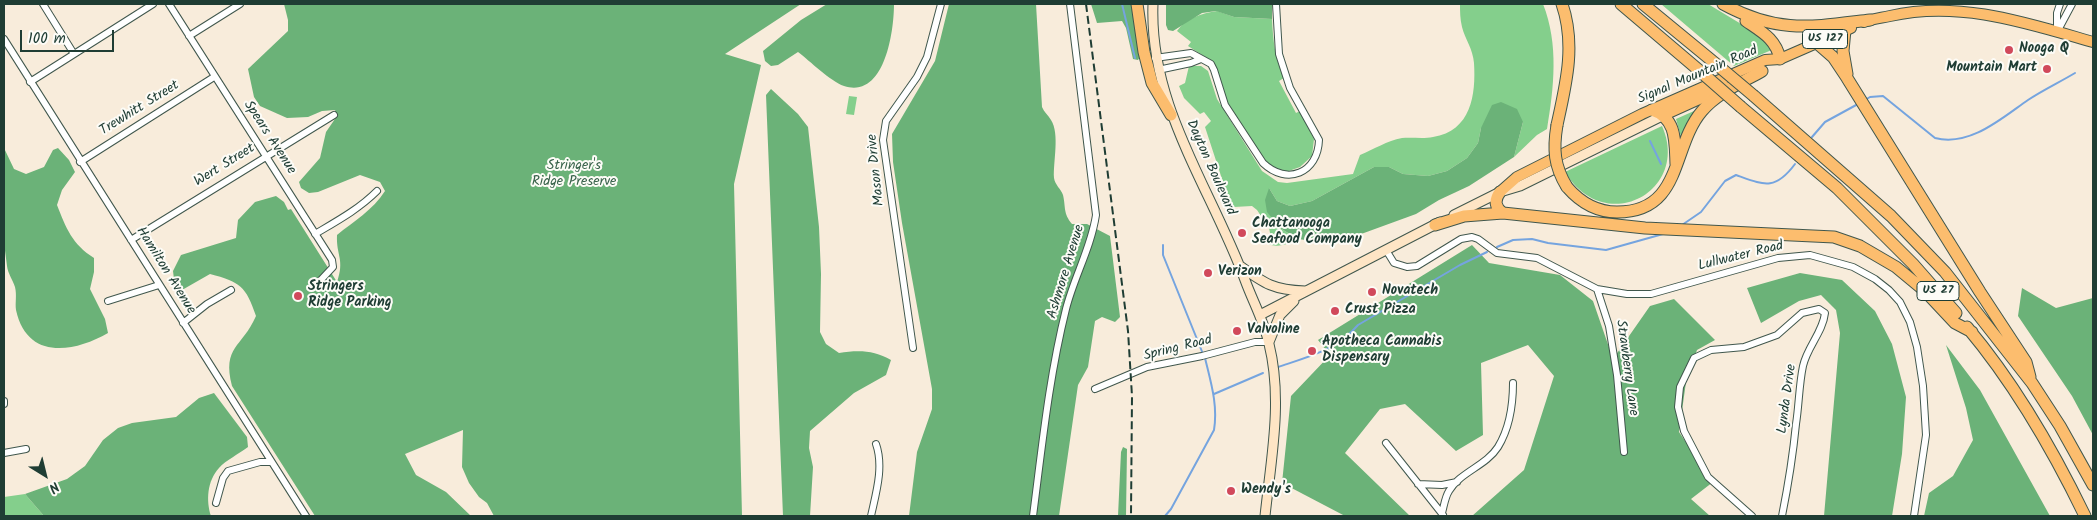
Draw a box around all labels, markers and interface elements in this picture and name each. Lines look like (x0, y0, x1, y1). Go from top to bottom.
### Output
scale bar (22, 20, 116, 52)
text: 100 m (28, 27, 66, 51)
road number: US 127 (1802, 30, 1848, 48)
place label: Nooga Q (2019, 42, 2069, 58)
street label: Signal Mountain Road (1636, 43, 1760, 109)
marker: Nooga Q (2003, 44, 2015, 56)
place label: Mountain Mart (1946, 61, 2037, 77)
marker: Mountain Mart (2041, 63, 2053, 75)
street label: Trewhitt Street (97, 78, 183, 140)
street label: Spears Avenue (239, 98, 299, 178)
street label: Dayton Boulevard (1181, 118, 1239, 218)
street label: Mason Drive (865, 133, 889, 207)
street label: Wert Street (192, 141, 258, 191)
park label: Stringer's Ridge Preserve (532, 159, 616, 192)
place label: Chattanooga Seafood Company (1252, 217, 1362, 250)
street label: Ashmore Avenue (1045, 223, 1089, 321)
street label: Hamilton Avenue (131, 224, 199, 318)
marker: Chattanooga Seafood Company (1236, 227, 1248, 239)
street label: Lullwater Road (1697, 238, 1785, 276)
place label: Verizon (1218, 265, 1262, 281)
marker: Verizon (1202, 267, 1214, 279)
place label: Stringers Ridge Parking (308, 280, 391, 312)
road number: US 27 (1917, 282, 1959, 300)
place label: Novatech (1382, 284, 1438, 300)
marker: Novatech (1366, 286, 1378, 298)
marker: Stringers Ridge Parking (292, 290, 304, 302)
place label: Crust Pizza (1345, 303, 1416, 319)
marker: Crust Pizza (1329, 305, 1341, 317)
street label: Strawberry Lane (1611, 319, 1641, 417)
place label: Valvoline (1247, 323, 1300, 339)
marker: Valvoline (1231, 325, 1243, 337)
street label: Spring Road (1142, 332, 1214, 366)
place label: Apotheca Cannabis Dispensary (1322, 335, 1442, 368)
marker: Apotheca Cannabis Dispensary (1306, 345, 1318, 357)
street label: Lynda Drive (1775, 363, 1801, 435)
north arrow (20, 450, 70, 500)
text: N (44, 476, 64, 499)
place label: Wendy's (1241, 483, 1291, 499)
marker: Wendy's (1225, 485, 1237, 497)

